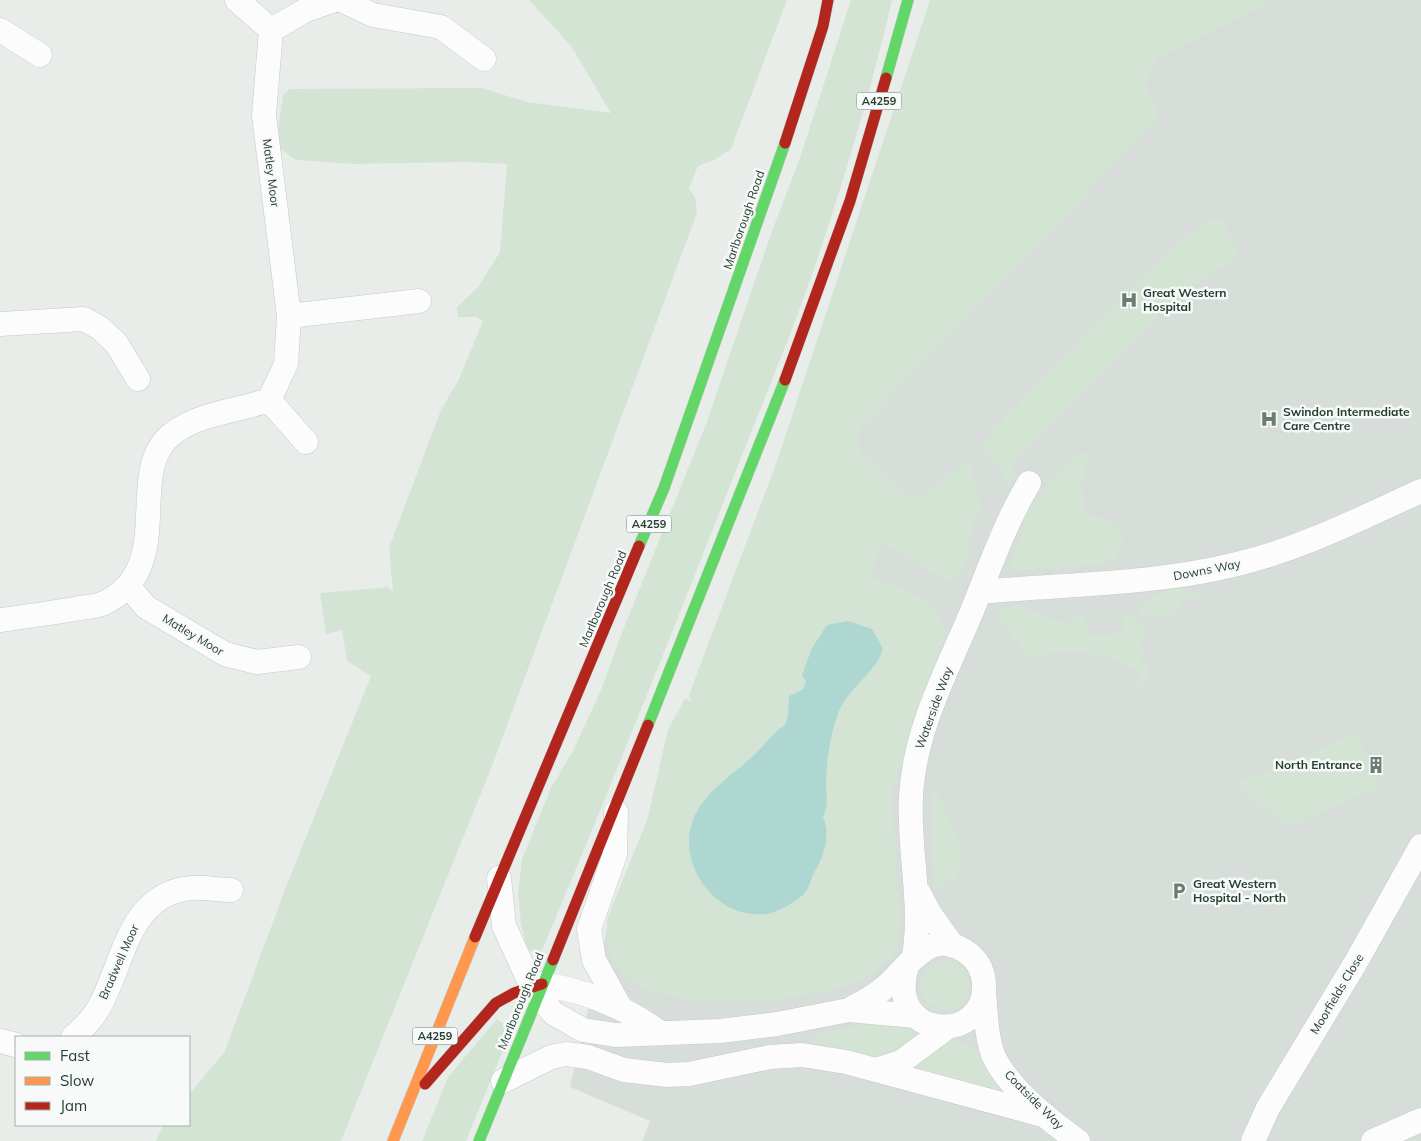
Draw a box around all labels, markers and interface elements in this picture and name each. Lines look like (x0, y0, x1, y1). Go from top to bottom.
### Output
road number: A4259 (856, 92, 902, 110)
street label: Matley Moor (260, 138, 283, 209)
street label: Marlborough Road (720, 168, 767, 271)
place label: Great Western Hospital (1143, 285, 1227, 314)
hospital icon: Great Western Hospital (1119, 290, 1139, 310)
place label: Swindon Intermediate Care Centre (1283, 404, 1410, 433)
hospital icon: Swindon Intermediate Care Centre (1259, 409, 1279, 429)
road number: A4259 (626, 516, 672, 532)
street label: Marlborough Road (575, 548, 630, 649)
street label: Downs Way (1172, 555, 1243, 583)
street label: Matley Moor (160, 610, 227, 659)
street label: Waterside Way (912, 664, 956, 751)
building icon: North Entrance (1366, 755, 1386, 775)
place label: North Entrance (1275, 757, 1362, 772)
place label: Great Western Hospital - North (1193, 876, 1286, 905)
parking icon: Great Western Hospital - North (1169, 881, 1189, 901)
street label: Bradwell Moor (95, 921, 142, 1002)
street label: Marlborough Road (494, 950, 547, 1052)
street label: Moorfields Close (1307, 951, 1367, 1037)
road number: A4259 (412, 1028, 458, 1044)
legend (15, 1036, 190, 1126)
text: Fast (60, 1046, 90, 1065)
street label: Coatside Way (1002, 1067, 1068, 1133)
text: Slow (60, 1071, 94, 1090)
text: Jam (60, 1096, 87, 1115)

